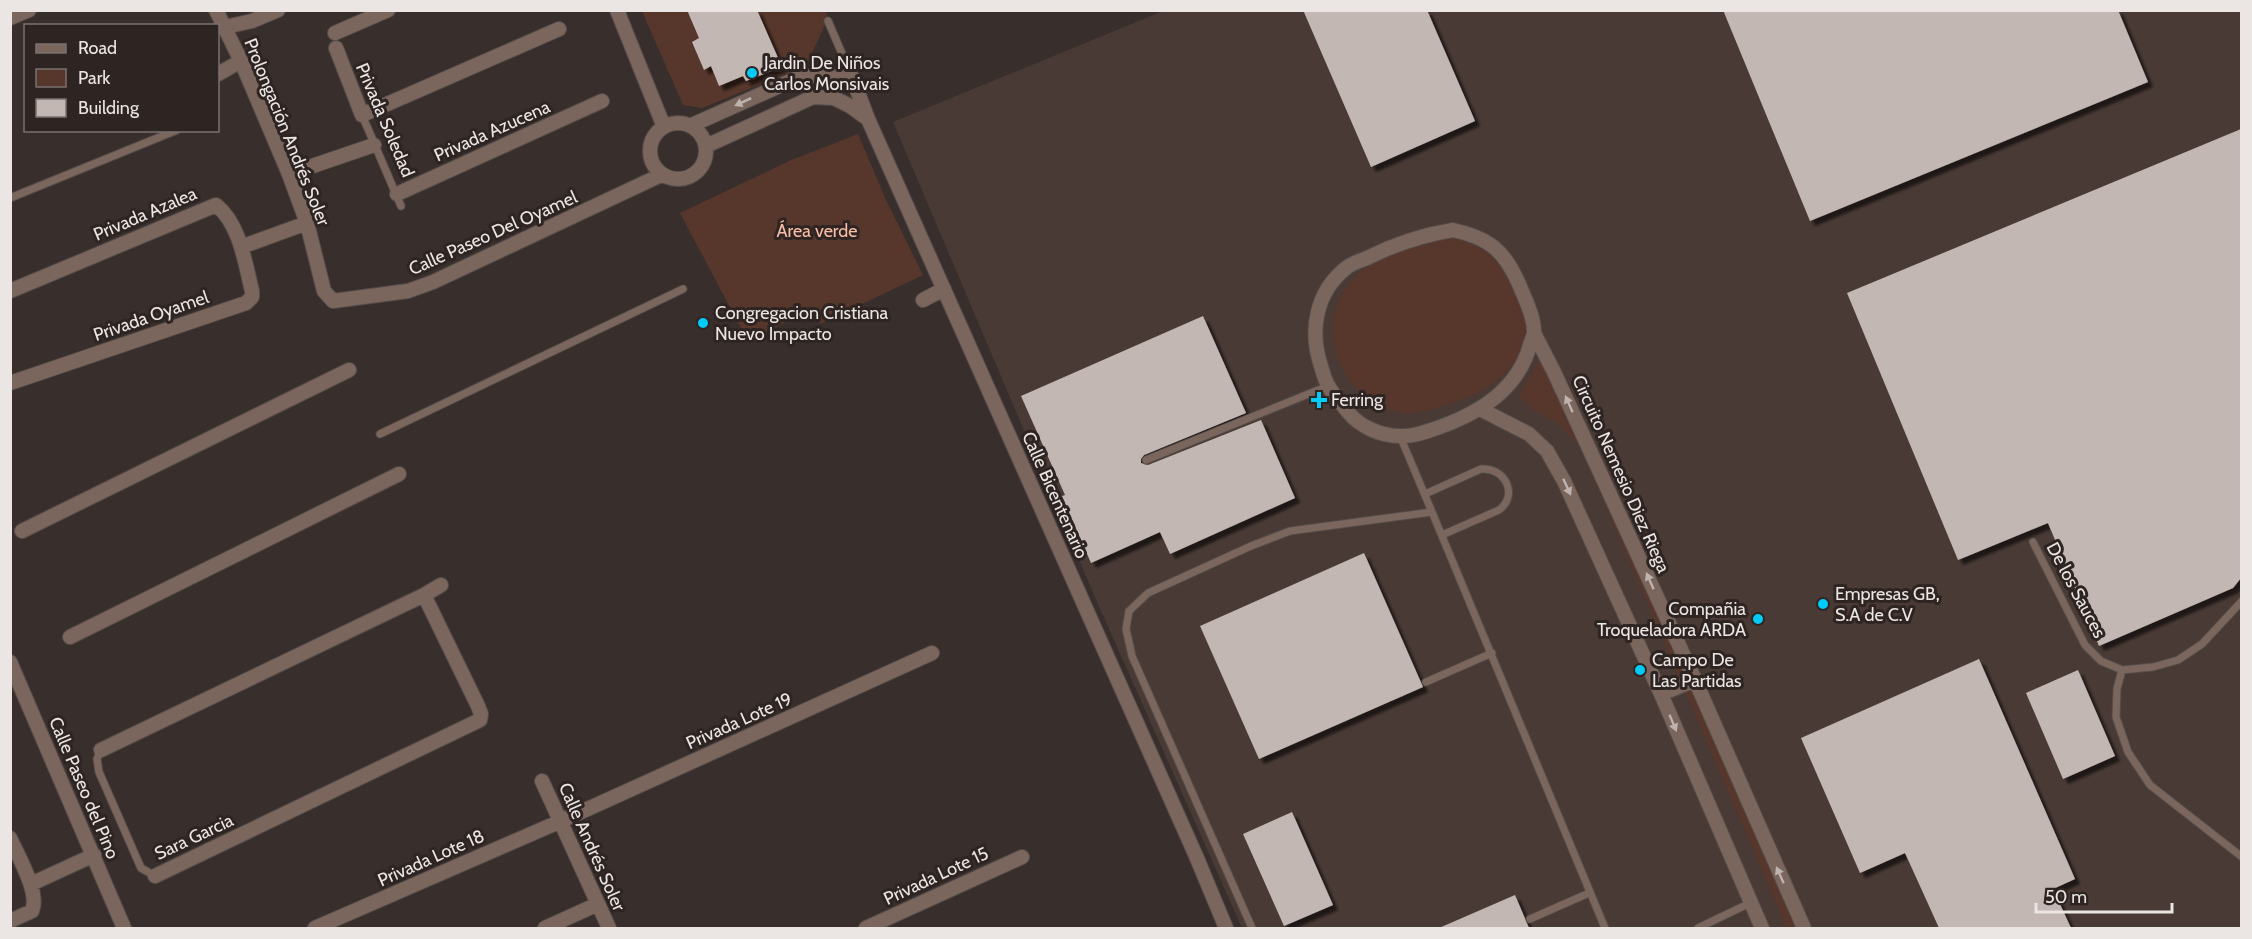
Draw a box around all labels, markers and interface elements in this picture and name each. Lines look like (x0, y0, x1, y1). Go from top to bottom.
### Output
legend (24, 24, 219, 132)
street label: Prolongación Andrés Soler (239, 35, 335, 229)
text: Road (78, 37, 117, 59)
place label: Jardin De Niños Carlos Monsivais (763, 52, 889, 95)
street label: Privada Soledad (351, 59, 419, 181)
marker: Jardin De Niños Carlos Monsivais (745, 66, 759, 80)
text: Park (78, 67, 111, 89)
street label: Privada Azucena (431, 95, 554, 166)
text: Building (78, 97, 140, 119)
one-way arrow (734, 97, 751, 106)
street label: Privada Azalea (90, 182, 200, 246)
street label: Calle Paseo Del Oyamel (405, 186, 581, 280)
park label: Área verde (776, 220, 858, 242)
street label: Privada Oyamel (90, 286, 212, 346)
place label: Congregacion Cristiana Nuevo Impacto (715, 302, 889, 345)
marker: Congregacion Cristiana Nuevo Impacto (696, 316, 710, 330)
street label: Circuito Nemesio Diez Riega (1567, 372, 1675, 577)
place label: Ferring (1331, 389, 1384, 411)
marker: Ferring (1312, 393, 1326, 407)
one-way arrow (1564, 395, 1574, 413)
street label: Calle Bicentenario (1017, 428, 1093, 562)
one-way arrow (1563, 479, 1572, 496)
street label: De los Sauces (2042, 538, 2110, 642)
one-way arrow (1645, 572, 1655, 590)
place label: Empresas GB, S.A de C.V (1835, 583, 1940, 626)
marker: Empresas GB, S.A de C.V (1816, 597, 1830, 611)
place label: Compañia Troqueladora ARDA (1597, 598, 1746, 641)
marker: Compañia Troqueladora ARDA (1751, 612, 1765, 626)
place label: Campo De Las Partidas (1652, 649, 1742, 692)
marker: Campo De Las Partidas (1633, 663, 1647, 677)
street label: Privada Lote 19 (683, 688, 795, 754)
street label: Calle Paseo del Pino (44, 714, 124, 862)
one-way arrow (1668, 714, 1678, 732)
street label: Calle Andrés Soler (554, 779, 630, 915)
street label: Sara Garcia (151, 809, 237, 865)
street label: Privada Lote 18 (374, 825, 488, 891)
street label: Privada Lote 15 (880, 842, 992, 910)
one-way arrow (1775, 866, 1784, 884)
scale bar (2036, 876, 2172, 914)
text: 50 m (2045, 886, 2087, 908)

